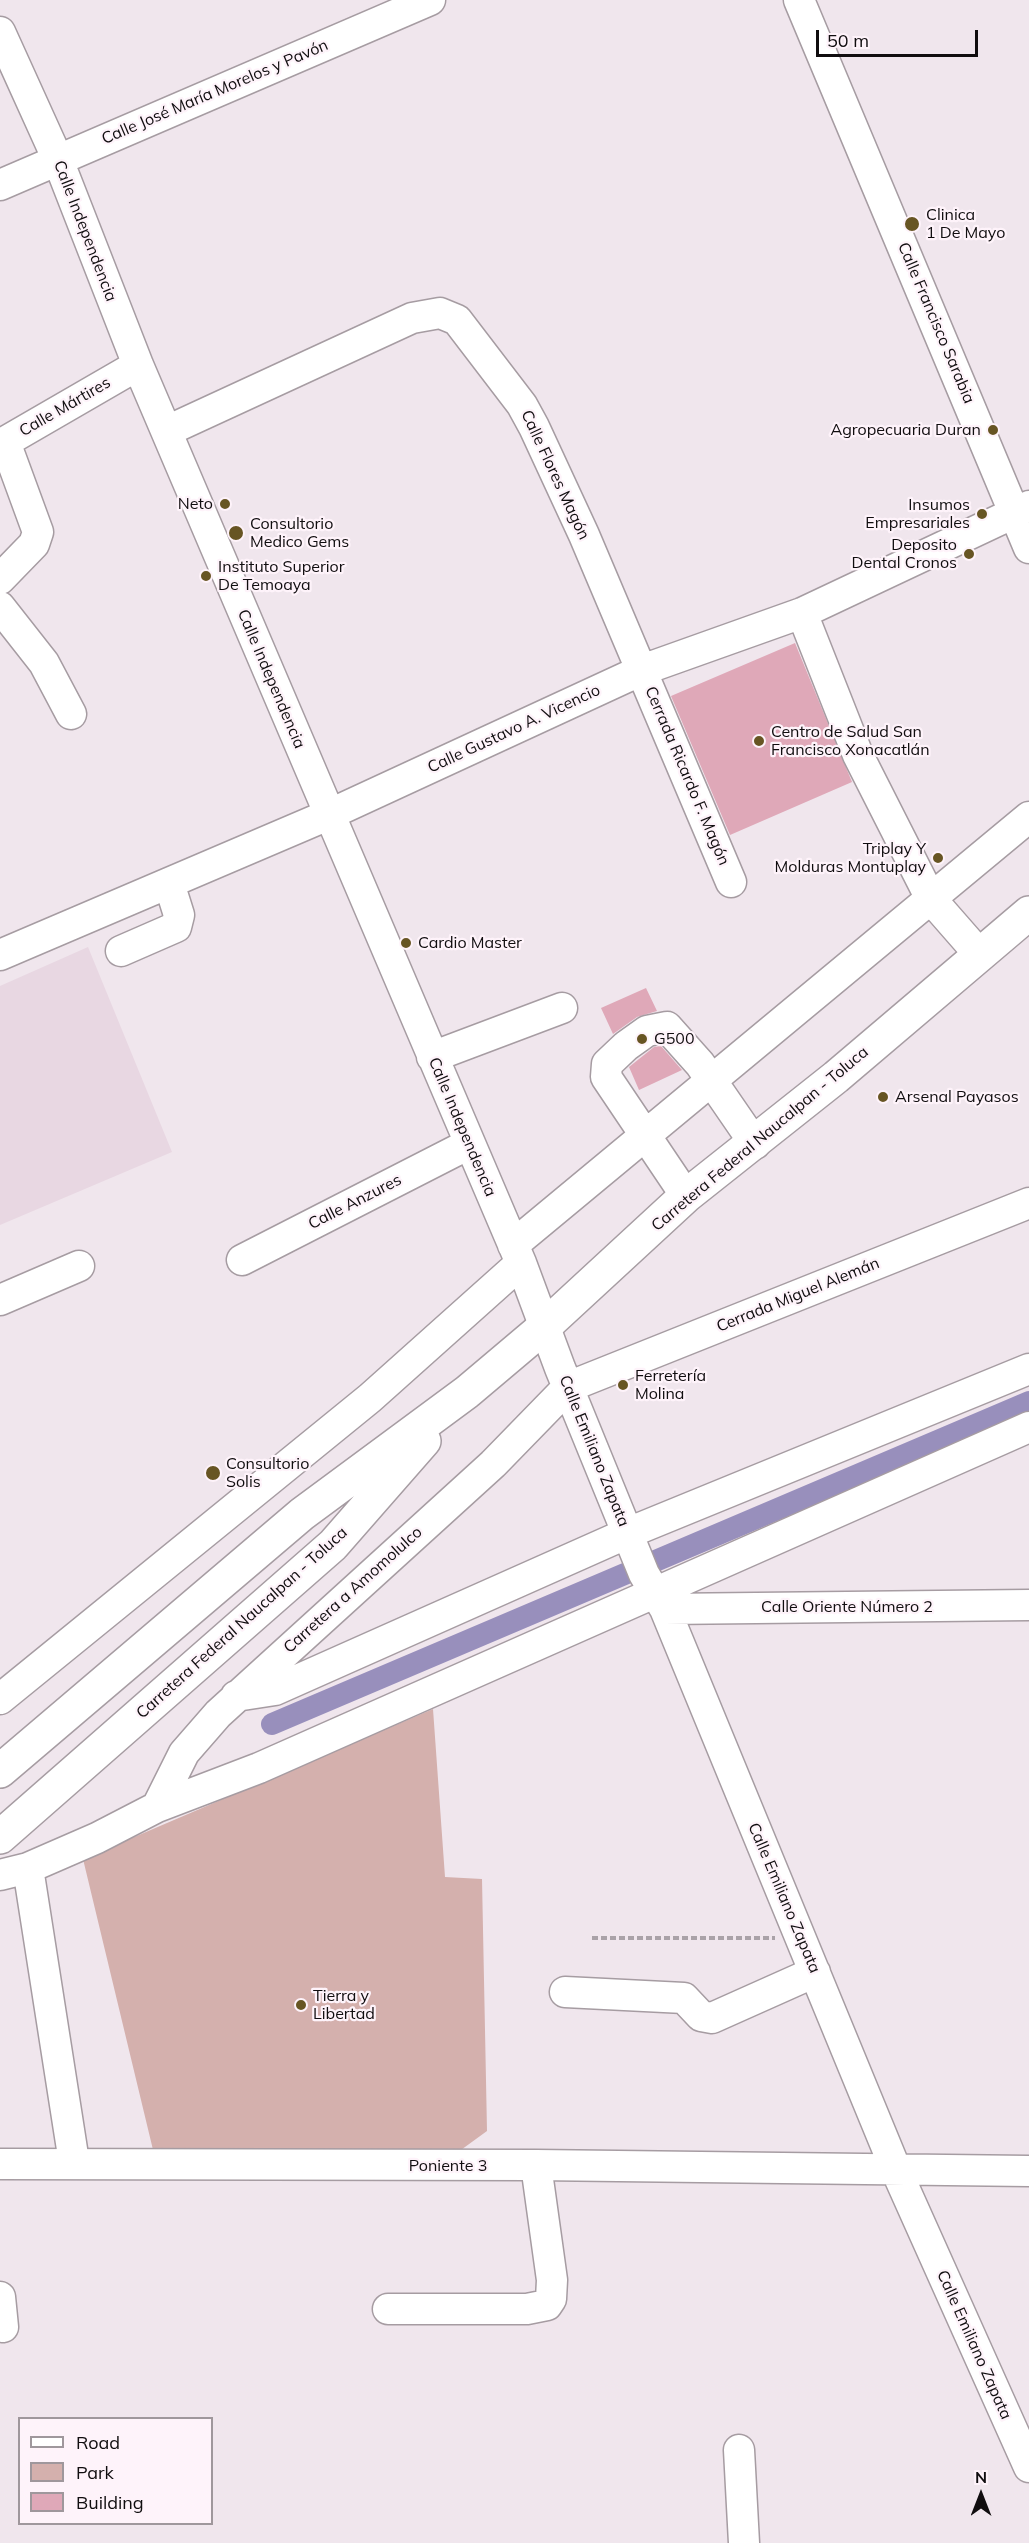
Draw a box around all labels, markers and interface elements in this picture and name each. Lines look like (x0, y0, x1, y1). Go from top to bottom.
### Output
scale bar (819, 18, 981, 56)
text: 50 m (827, 29, 869, 52)
street label: Calle José María Morelos y Pavón (99, 35, 331, 149)
street label: Calle Independencia (49, 158, 121, 304)
place label: Clinica 1 De Mayo (926, 205, 1005, 243)
marker: Clinica 1 De Mayo (903, 215, 921, 233)
street label: Calle Francisco Sarabia (893, 240, 979, 406)
street label: Calle Mártires (16, 373, 114, 441)
street label: Calle Flores Magón (517, 407, 593, 543)
place label: Agropecuaria Duran (830, 420, 981, 440)
marker: Agropecuaria Duran (986, 423, 1000, 437)
place label: Neto (178, 494, 213, 514)
place label: Insumos Empresariales (865, 495, 970, 533)
marker: Neto (218, 497, 232, 511)
marker: Insumos Empresariales (975, 507, 989, 521)
place label: Consultorio Medico Gems (250, 514, 349, 552)
marker: Consultorio Medico Gems (227, 524, 245, 542)
place label: Deposito Dental Cronos (852, 535, 957, 573)
marker: Deposito Dental Cronos (962, 547, 976, 561)
place label: Instituto Superior De Temoaya (218, 557, 345, 595)
marker: Instituto Superior De Temoaya (199, 569, 213, 583)
street label: Calle Independencia (233, 607, 309, 751)
street label: Calle Gustavo A. Vicencio (425, 681, 603, 777)
street label: Cerrada Ricardo F. Magón (641, 684, 733, 868)
place label: Centro de Salud San Francisco Xonacatlán (771, 722, 930, 760)
marker: Centro de Salud San Francisco Xonacatlán (752, 734, 766, 748)
place label: Triplay Y Molduras Montuplay (775, 839, 926, 877)
marker: Triplay Y Molduras Montuplay (931, 851, 945, 865)
place label: Cardio Master (418, 933, 522, 953)
marker: Cardio Master (399, 936, 413, 950)
place label: G500 (654, 1029, 694, 1049)
marker: G500 (635, 1032, 649, 1046)
street label: Carretera Federal Naucalpan - Toluca (648, 1043, 872, 1235)
street label: Calle Independencia (424, 1055, 500, 1199)
place label: Arsenal Payasos (895, 1087, 1019, 1107)
marker: Arsenal Payasos (876, 1090, 890, 1104)
street label: Calle Anzures (305, 1170, 405, 1234)
street label: Cerrada Miguel Alemán (714, 1254, 882, 1336)
place label: Ferretería Molina (635, 1366, 706, 1404)
street label: Calle Emiliano Zapata (555, 1373, 633, 1529)
marker: Ferretería Molina (616, 1378, 630, 1392)
place label: Consultorio Solis (226, 1454, 309, 1492)
marker: Consultorio Solis (204, 1464, 222, 1482)
street label: Carretera Federal Naucalpan - Toluca (133, 1523, 351, 1723)
street label: Carretera a Amomolulco (280, 1523, 426, 1657)
street label: Calle Oriente Número 2 (761, 1597, 933, 1617)
street label: Calle Emiliano Zapata (744, 1820, 824, 1976)
place label: Tierra y Libertad (313, 1986, 375, 2024)
marker: Tierra y Libertad (294, 1998, 308, 2012)
street label: Poniente 3 (409, 2156, 487, 2176)
street label: Calle Emiliano Zapata (932, 2267, 1016, 2423)
legend (18, 2417, 213, 2525)
text: Road (76, 2431, 120, 2454)
text: Park (76, 2461, 114, 2484)
north arrow (951, 2465, 1011, 2525)
text: N (975, 2467, 987, 2487)
text: Building (76, 2491, 144, 2514)

